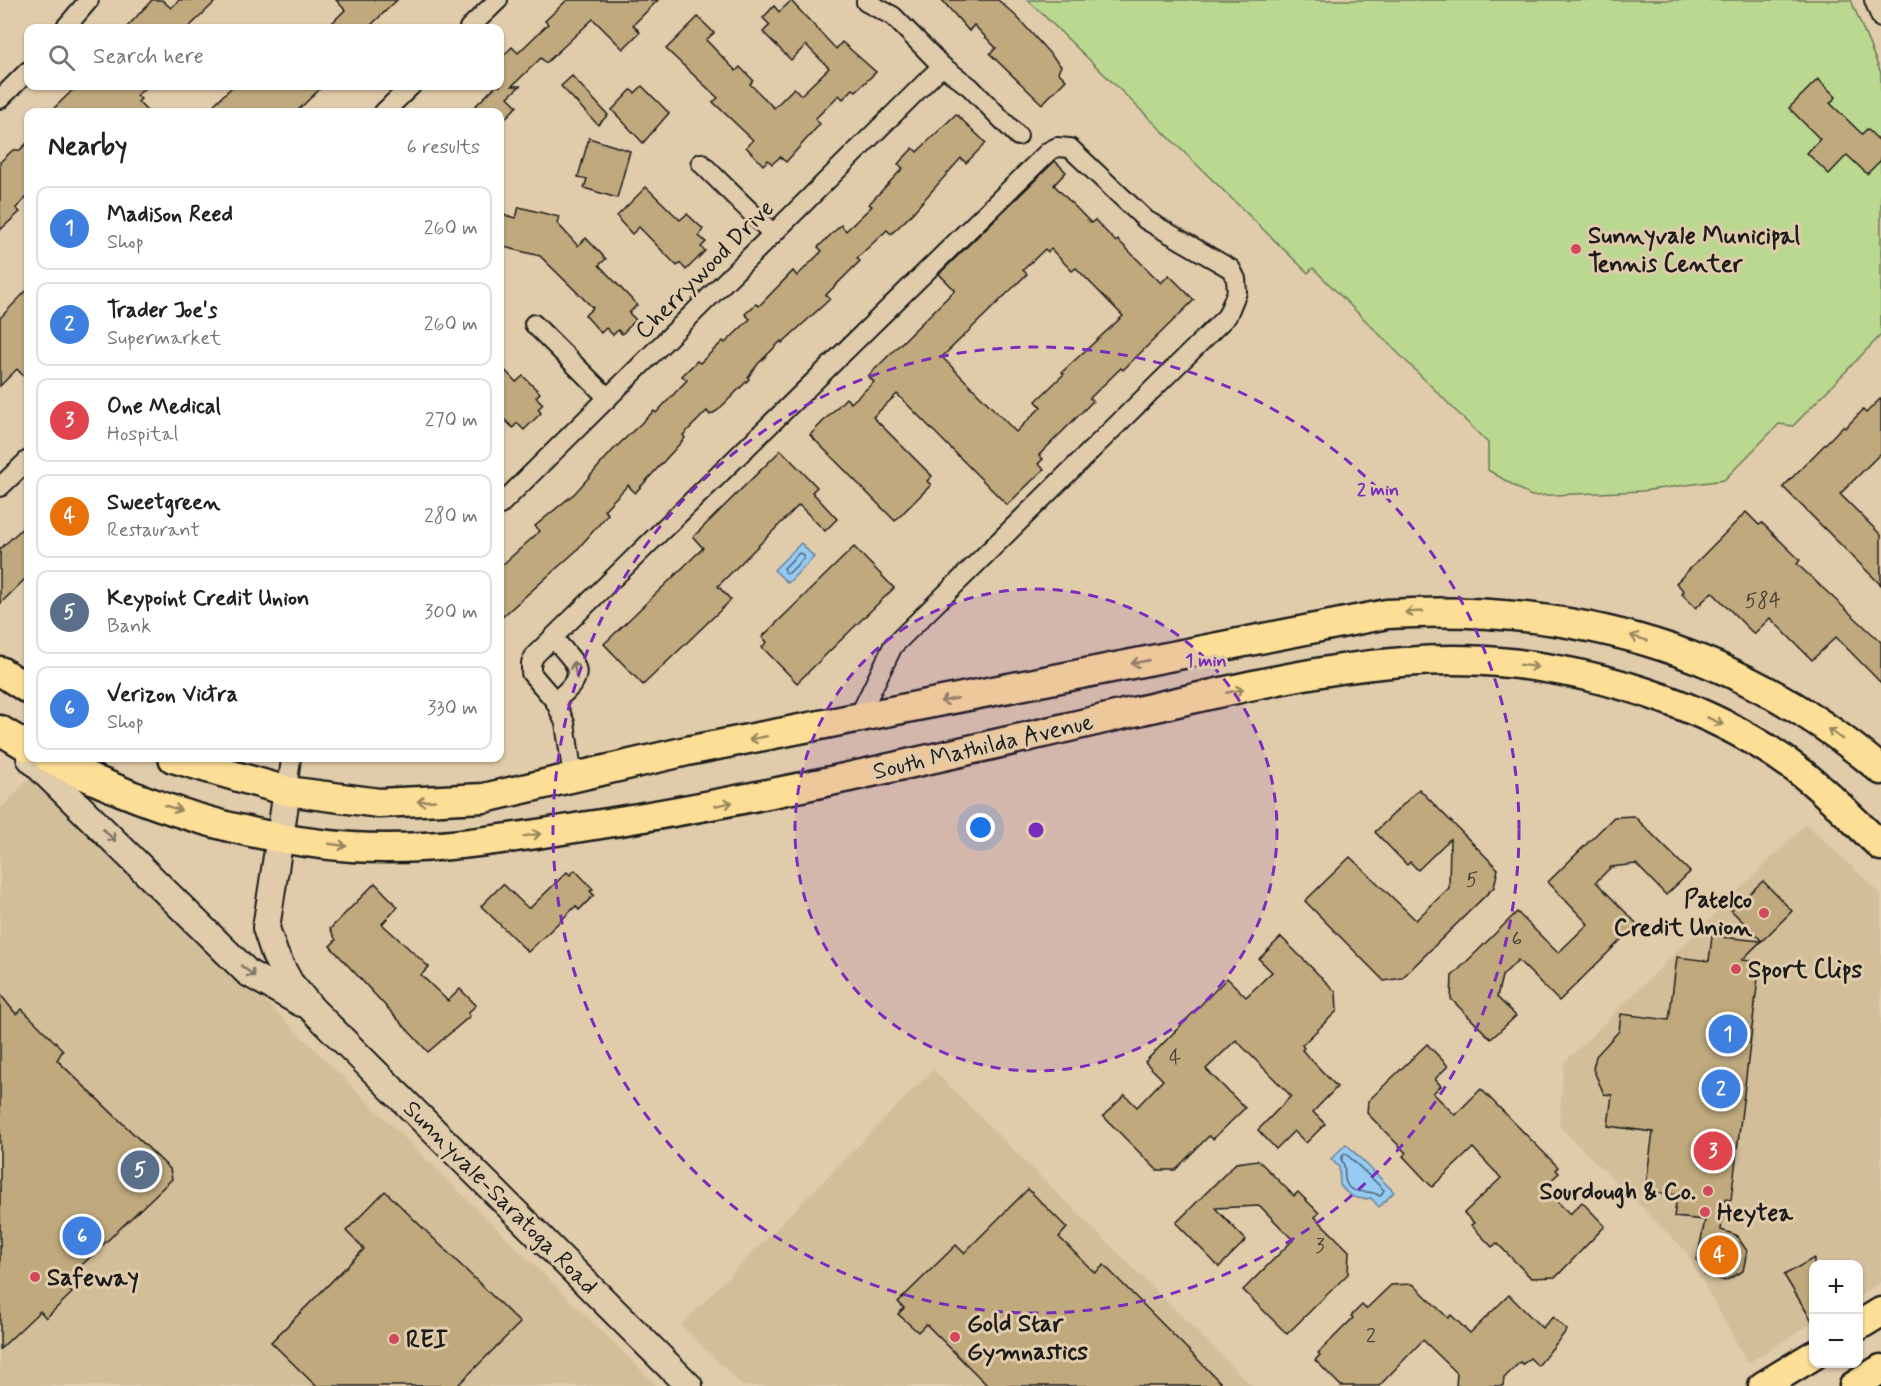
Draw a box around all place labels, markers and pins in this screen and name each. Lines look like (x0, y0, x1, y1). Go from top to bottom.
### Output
place label: Sunnyvale Municipal Tennis Center (1588, 221, 1800, 280)
marker: Sunnyvale Municipal Tennis Center (1569, 242, 1583, 256)
centre of rings (1026, 820, 1046, 840)
place label: Patelco Credit Union (1614, 885, 1752, 944)
marker: Patelco Credit Union (1757, 906, 1771, 920)
place label: Sport Clips (1748, 955, 1863, 986)
marker: Sport Clips (1729, 962, 1743, 976)
pin: 1 (1708, 1012, 1748, 1056)
pin: 2 (1702, 1066, 1740, 1112)
pin: 3 (1694, 1128, 1732, 1174)
pin: 5 (120, 1148, 160, 1192)
place label: Sourdough & Co. (1539, 1177, 1696, 1209)
marker: Sourdough & Co. (1701, 1184, 1715, 1198)
place label: Heytea (1717, 1198, 1793, 1229)
marker: Heytea (1698, 1205, 1712, 1219)
pin: 6 (62, 1214, 101, 1258)
pin: 4 (1700, 1232, 1738, 1278)
place label: Safeway (47, 1263, 139, 1294)
marker: Safeway (28, 1270, 42, 1284)
place label: Gold Star Gymnastics (967, 1309, 1088, 1368)
place label: REI (406, 1325, 448, 1356)
marker: Gold Star Gymnastics (948, 1330, 962, 1344)
marker: REI (387, 1332, 401, 1346)

